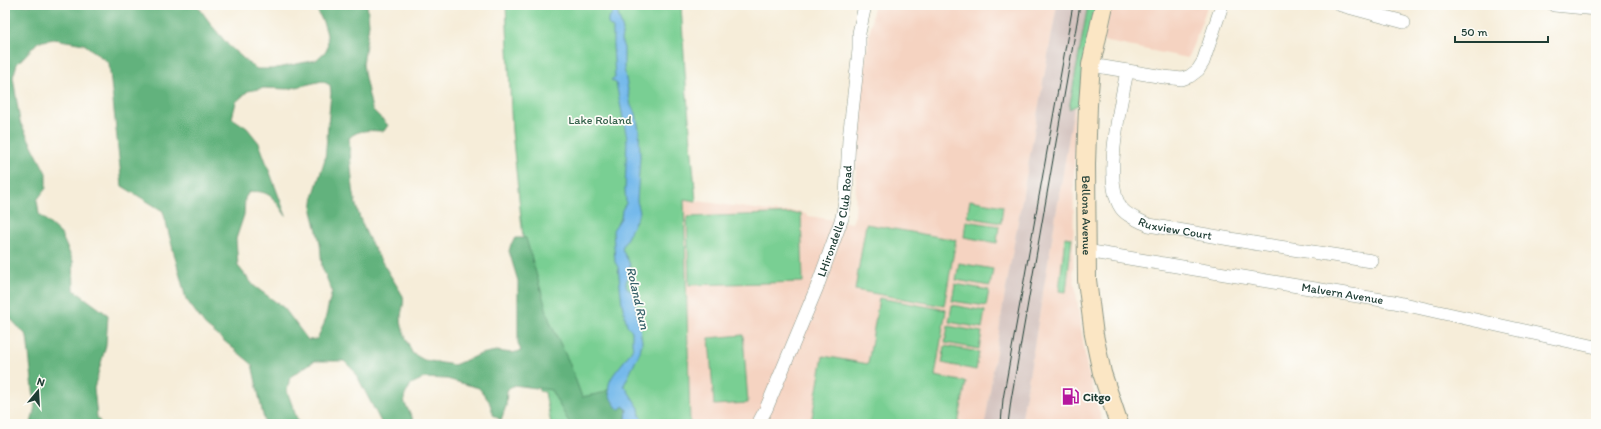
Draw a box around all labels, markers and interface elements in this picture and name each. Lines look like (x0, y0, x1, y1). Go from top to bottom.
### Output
scale bar (1455, 18, 1548, 44)
text: 50 m (1461, 25, 1487, 39)
park label: Lake Roland (568, 113, 632, 127)
street label: LHirondelle Club Road (814, 164, 855, 279)
street label: Bellona Avenue (1079, 176, 1094, 256)
street label: Ruxview Court (1136, 214, 1214, 243)
water label: Roland Run (624, 265, 653, 331)
street label: Malvern Avenue (1301, 280, 1385, 307)
north arrow (18, 371, 58, 411)
text: N (35, 375, 46, 389)
fuel station icon: Citgo (1060, 387, 1080, 407)
place label: Citgo (1083, 390, 1111, 405)

